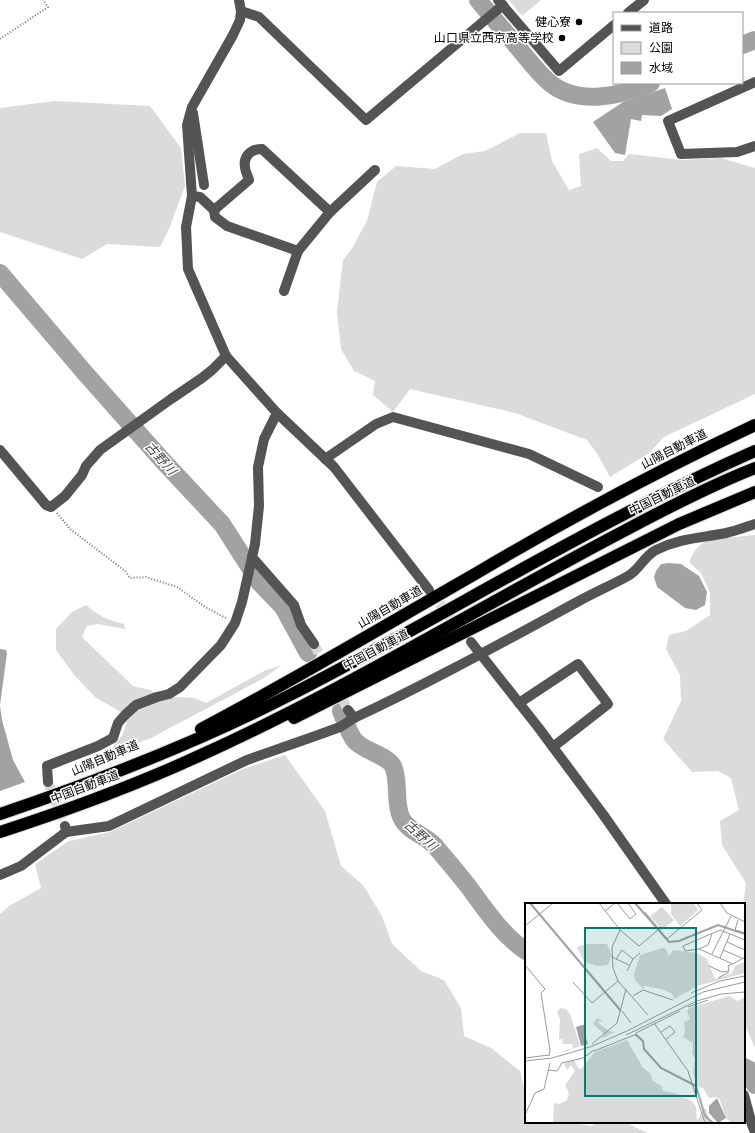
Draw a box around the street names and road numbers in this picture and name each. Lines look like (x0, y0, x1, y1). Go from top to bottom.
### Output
street label: 山陽自動車道 (639, 426, 709, 472)
street label: 中国自動車道 (627, 474, 697, 518)
street label: 山陽自動車道 (355, 583, 425, 631)
street label: 中国自動車道 (341, 627, 411, 673)
street label: 山陽自動車道 (69, 737, 141, 779)
street label: 中国自動車道 (49, 768, 121, 806)

